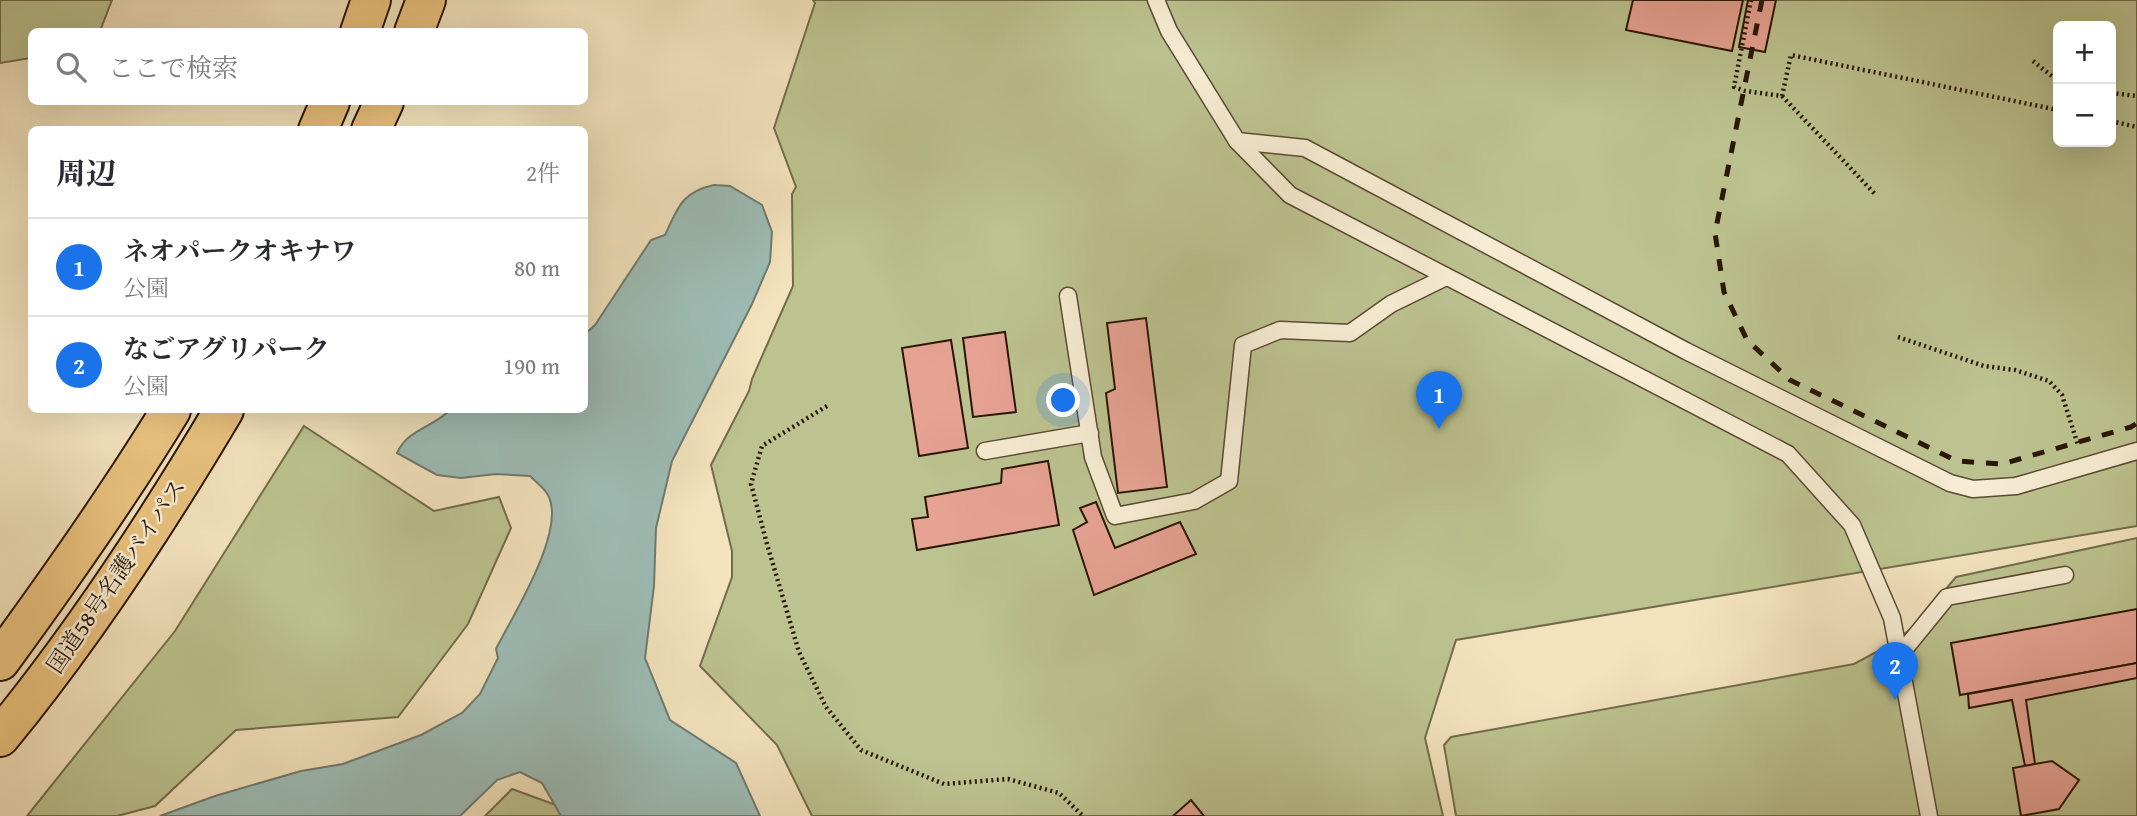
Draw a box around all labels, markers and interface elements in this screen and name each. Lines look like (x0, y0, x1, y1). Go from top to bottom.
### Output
map controls (2053, 21, 2116, 147)
button: + (2053, 21, 2116, 84)
search box (28, 28, 588, 105)
icon: search (52, 48, 90, 86)
text: ここで検索 (108, 48, 238, 87)
button: − (2053, 84, 2116, 147)
text: 周辺 (56, 151, 116, 195)
text: 2件 (526, 156, 560, 189)
text: ネオパークオキナワ (123, 231, 356, 270)
text: 1 (73, 251, 85, 284)
text: 80 m (514, 251, 560, 284)
text: 公園 (123, 271, 169, 304)
text: なごアグリパーク (123, 329, 329, 368)
text: 2 (73, 349, 85, 382)
text: 190 m (503, 349, 560, 382)
text: 公園 (123, 369, 169, 402)
pin: 1 (1416, 371, 1462, 429)
your location (1046, 383, 1080, 417)
street label: 国道58号名護バイパス (38, 472, 193, 680)
pin: 2 (1872, 642, 1918, 700)

